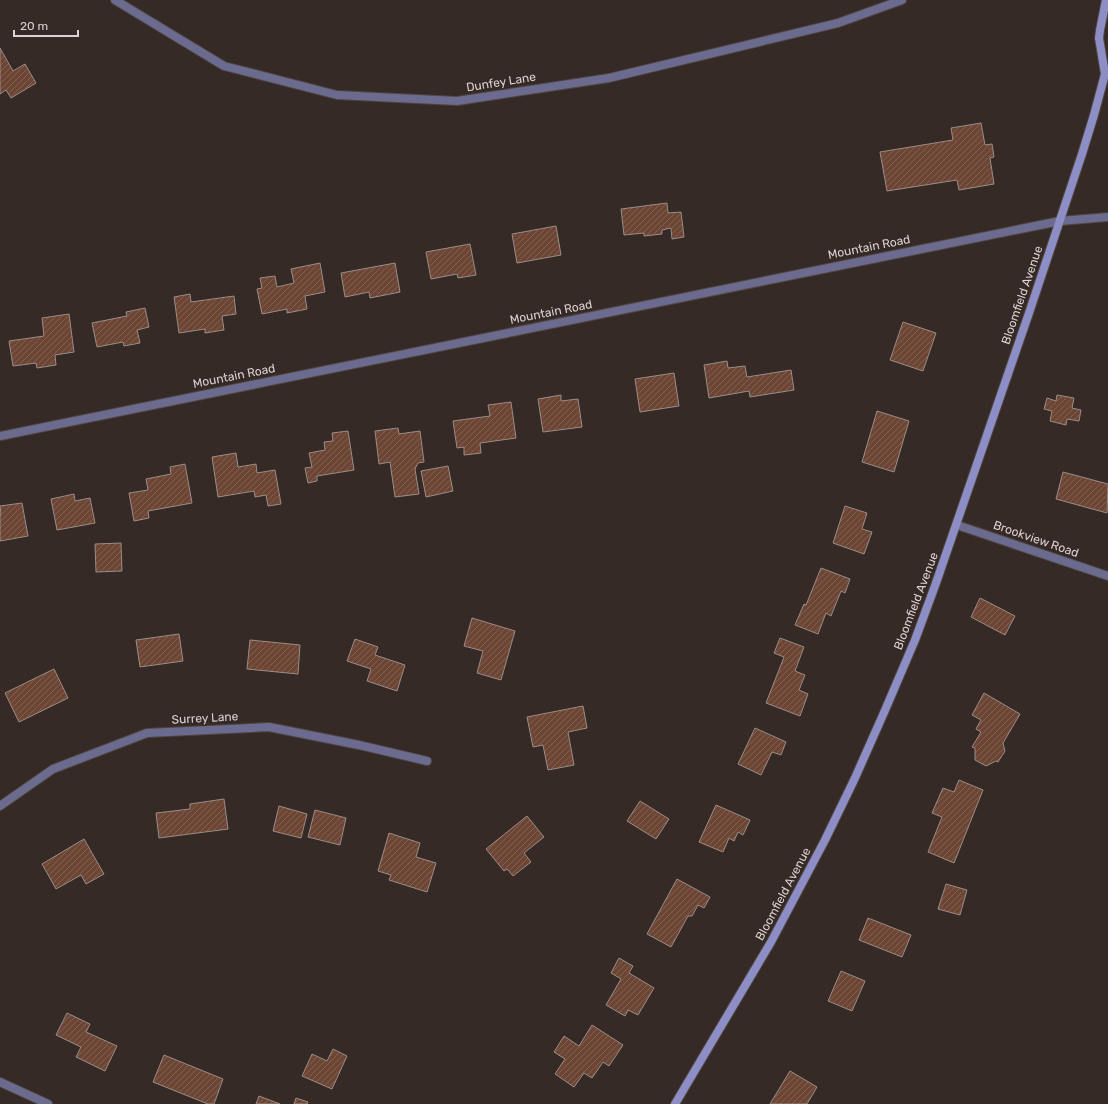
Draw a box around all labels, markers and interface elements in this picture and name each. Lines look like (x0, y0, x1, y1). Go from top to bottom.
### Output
scale bar (14, 12, 78, 38)
text: 20 m (20, 19, 48, 33)
street label: Dunfey Lane (465, 70, 537, 94)
street label: Mountain Road (827, 232, 911, 262)
street label: Bloomfield Avenue (999, 244, 1046, 346)
street label: Mountain Road (509, 297, 593, 327)
street label: Mountain Road (192, 361, 276, 391)
street label: Brookview Road (992, 518, 1080, 560)
street label: Bloomfield Avenue (891, 550, 941, 652)
street label: Surrey Lane (171, 709, 239, 727)
street label: Bloomfield Avenue (753, 845, 814, 943)

